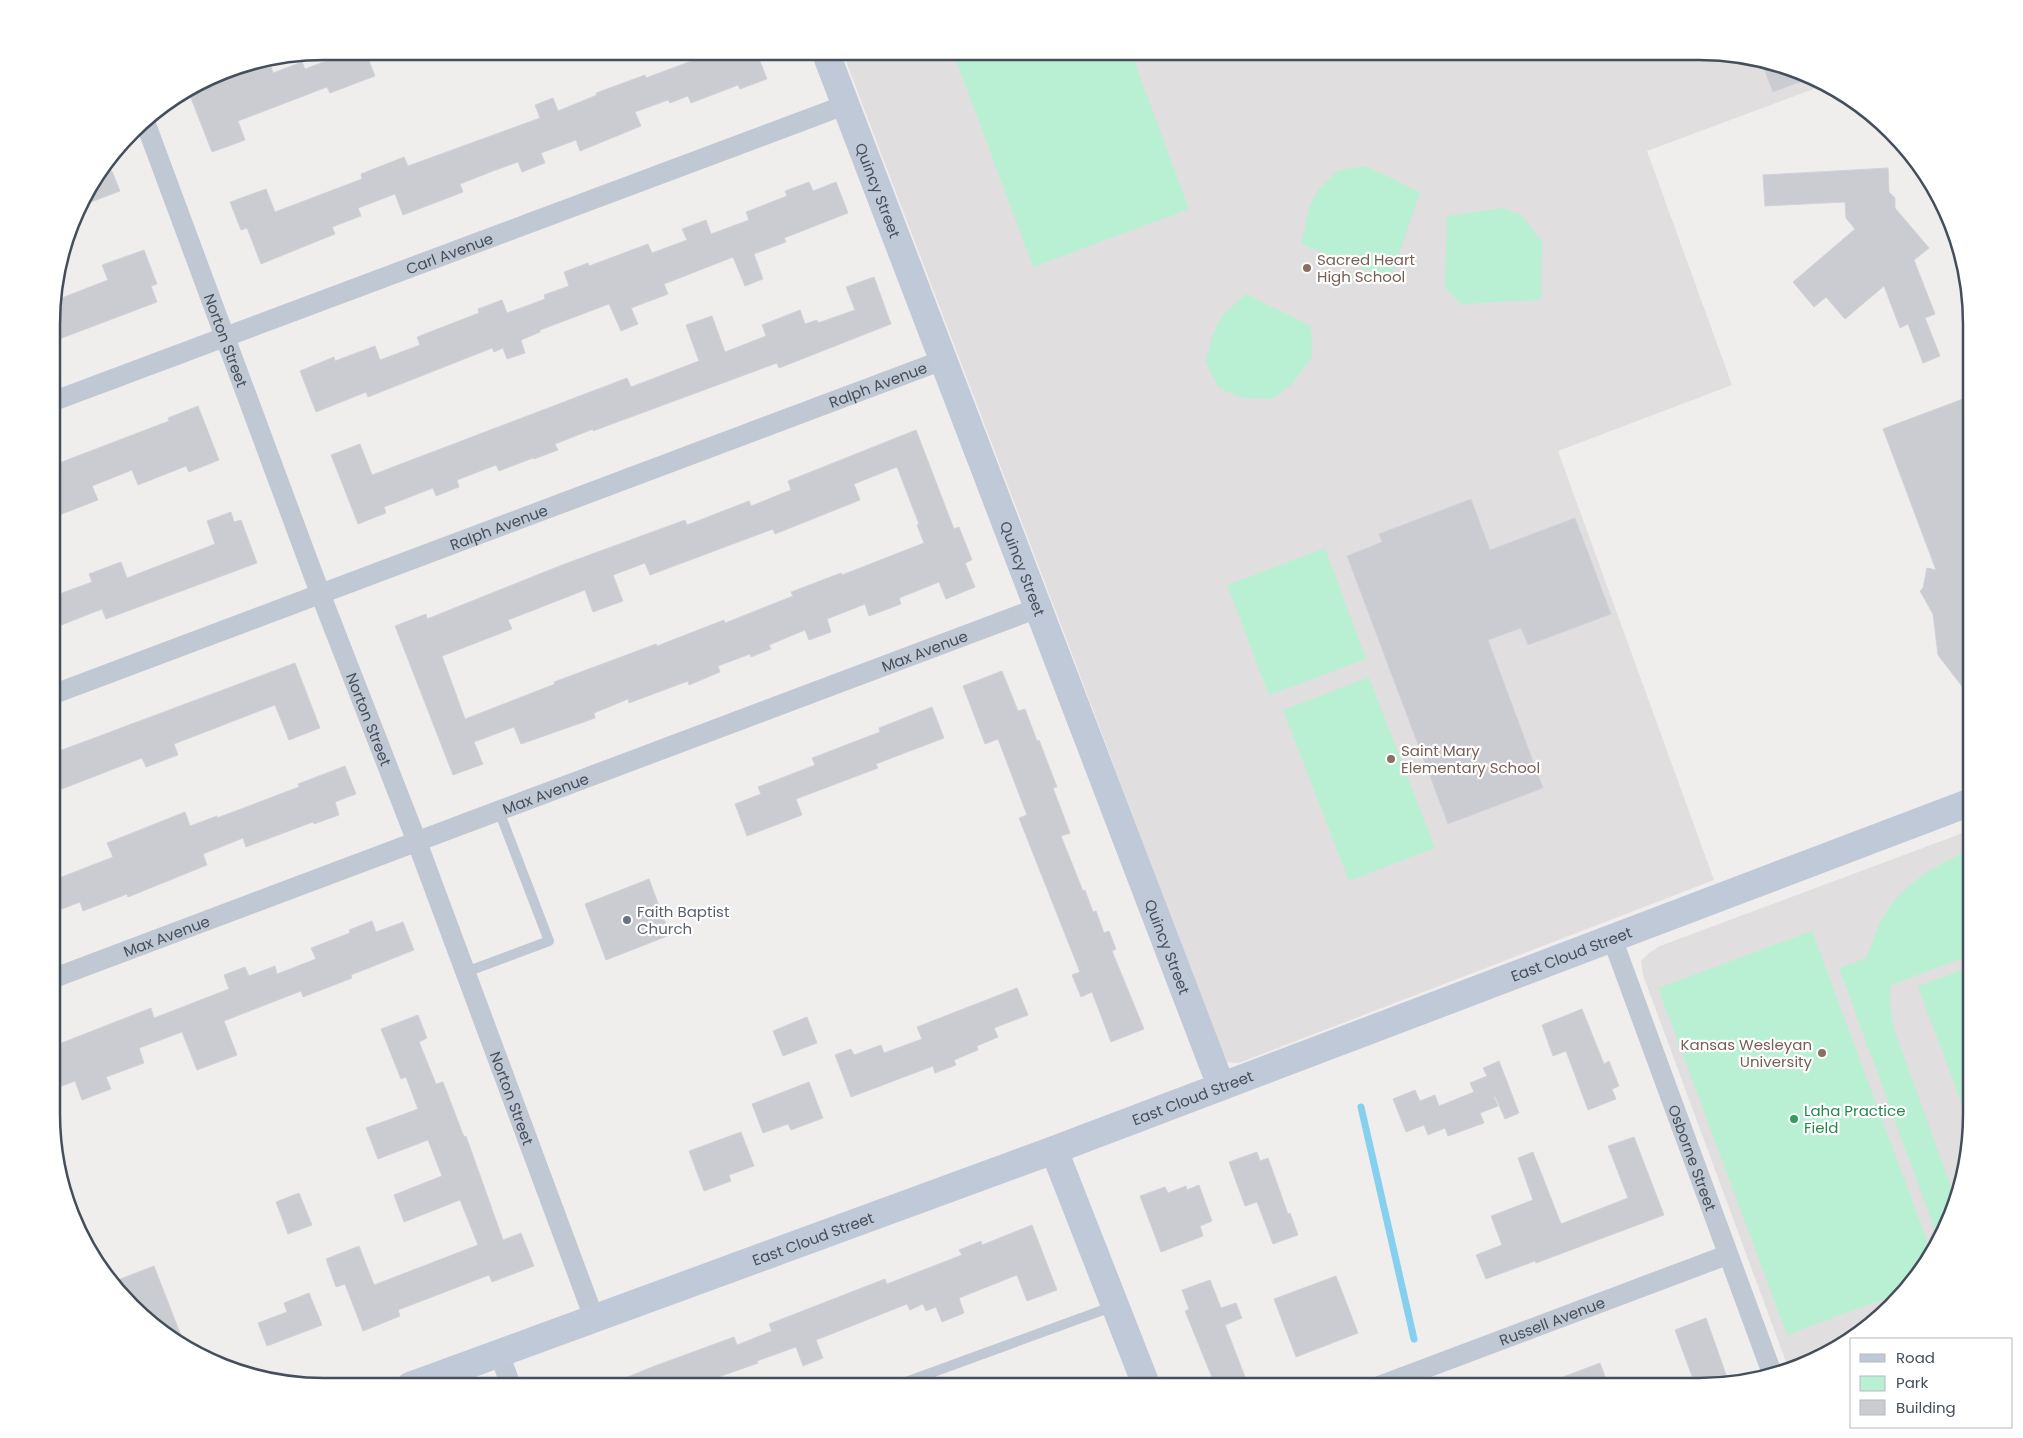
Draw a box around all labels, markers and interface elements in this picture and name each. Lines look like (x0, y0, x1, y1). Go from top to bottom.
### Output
street label: Quincy Street (851, 140, 906, 241)
street label: Carl Avenue (403, 227, 496, 279)
place label: Sacred Heart High School (1317, 249, 1415, 287)
marker: Sacred Heart High School (1301, 262, 1313, 274)
street label: Norton Street (199, 290, 253, 390)
street label: Ralph Avenue (826, 357, 930, 412)
street label: Ralph Avenue (447, 499, 551, 555)
street label: Quincy Street (995, 518, 1051, 619)
street label: Max Avenue (878, 625, 971, 676)
street label: Norton Street (341, 669, 397, 769)
place label: Saint Mary Elementary School (1401, 740, 1540, 778)
marker: Saint Mary Elementary School (1385, 753, 1397, 765)
street label: Max Avenue (499, 767, 592, 819)
street label: Quincy Street (1140, 896, 1195, 997)
place label: Faith Baptist Church (637, 901, 729, 939)
street label: Max Avenue (120, 910, 212, 962)
marker: Faith Baptist Church (621, 914, 633, 926)
street label: East Cloud Street (1508, 921, 1635, 986)
place label: Kansas Wesleyan University (1681, 1034, 1813, 1072)
marker: Kansas Wesleyan University (1816, 1047, 1828, 1059)
street label: Norton Street (485, 1048, 539, 1148)
street label: East Cloud Street (1129, 1065, 1256, 1130)
place label: Laha Practice Field (1804, 1100, 1905, 1138)
street label: Osborne Street (1664, 1101, 1722, 1214)
marker: Laha Practice Field (1788, 1113, 1800, 1125)
street label: East Cloud Street (749, 1207, 876, 1270)
street label: Russell Avenue (1496, 1291, 1608, 1350)
legend (1850, 1338, 2013, 1428)
text: Road (1896, 1347, 1935, 1368)
text: Park (1896, 1372, 1928, 1393)
text: Building (1896, 1397, 1956, 1418)

